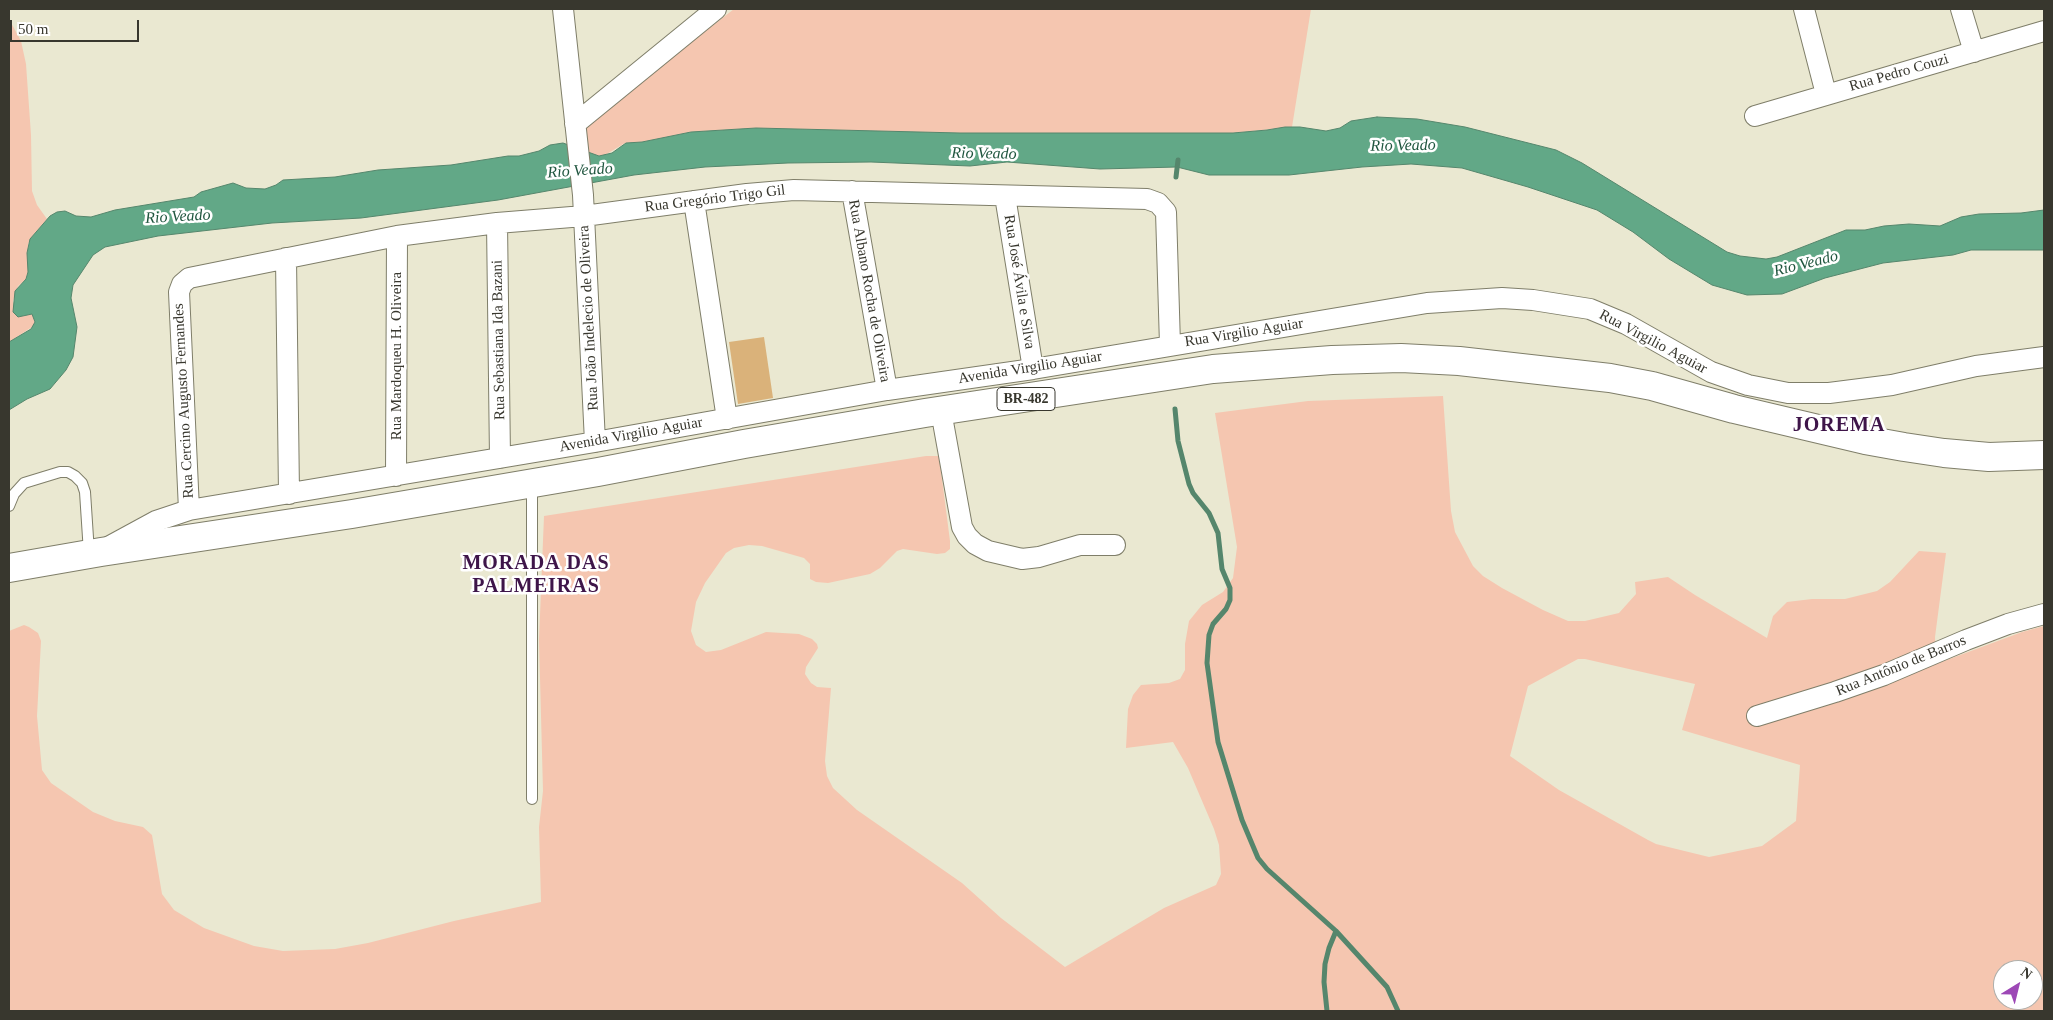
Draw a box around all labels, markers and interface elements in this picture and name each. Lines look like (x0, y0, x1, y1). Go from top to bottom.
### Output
scale bar (12, 10, 141, 42)
text: 50 m (18, 21, 48, 37)
street label: Rua Pedro Couzi (1847, 50, 1951, 96)
water label: Rio Veado (1370, 136, 1436, 156)
water label: Rio Veado (951, 144, 1017, 164)
water label: Rio Veado (547, 159, 613, 183)
street label: Rua Gregório Trigo Gil (644, 181, 786, 217)
street label: Rua Albano Rocha de Oliveira (844, 198, 894, 384)
water label: Rio Veado (145, 206, 211, 228)
street label: Rua José Ávila e Silva (999, 214, 1039, 350)
street label: Rua João Indelecio de Oliveira (575, 225, 603, 411)
water label: Rio Veado (1772, 247, 1840, 281)
street label: Rua Sebastiana Ida Bazani (489, 260, 509, 420)
street label: Rua Mardoqueu H. Oliveira (388, 272, 406, 440)
street label: Rua Cercino Augusto Fernandes (170, 303, 198, 499)
street label: Rua Virgilio Aguiar (1596, 306, 1710, 378)
street label: Rua Virgilio Aguiar (1184, 315, 1304, 351)
street label: Avenida Virgilio Aguiar (957, 348, 1103, 388)
road number: BR-482 (997, 388, 1055, 410)
street label: Avenida Virgilio Aguiar (558, 414, 704, 456)
district label: JOREMA (1792, 414, 1886, 438)
district label: MORADA DAS PALMEIRAS (461, 552, 611, 599)
street label: Rua Antônio de Barros (1833, 632, 1969, 700)
north arrow (1993, 960, 2043, 1010)
text: N (2018, 964, 2035, 982)

